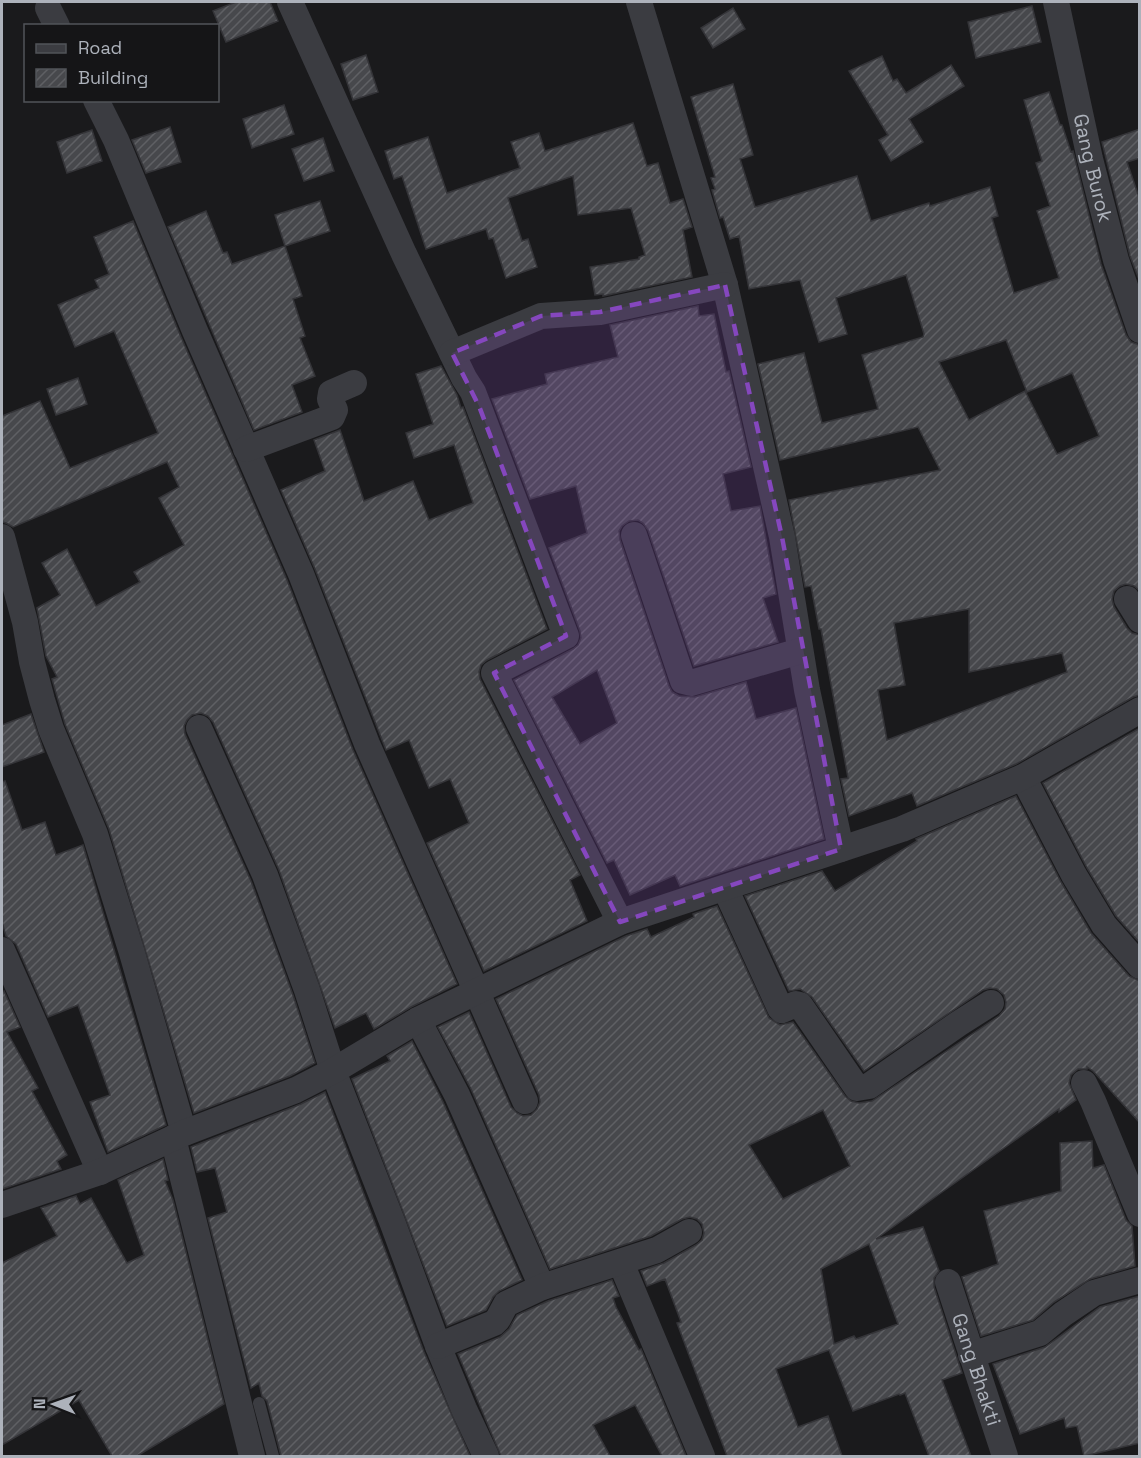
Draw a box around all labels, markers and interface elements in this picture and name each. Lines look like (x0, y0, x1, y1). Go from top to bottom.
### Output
legend (24, 24, 219, 102)
text: Road (78, 36, 122, 59)
text: Building (78, 66, 148, 89)
street label: Gang Burok (1068, 111, 1119, 225)
street label: Gang Bhakti (946, 1310, 1007, 1429)
north arrow (24, 1374, 84, 1434)
text: N (29, 1398, 50, 1409)

